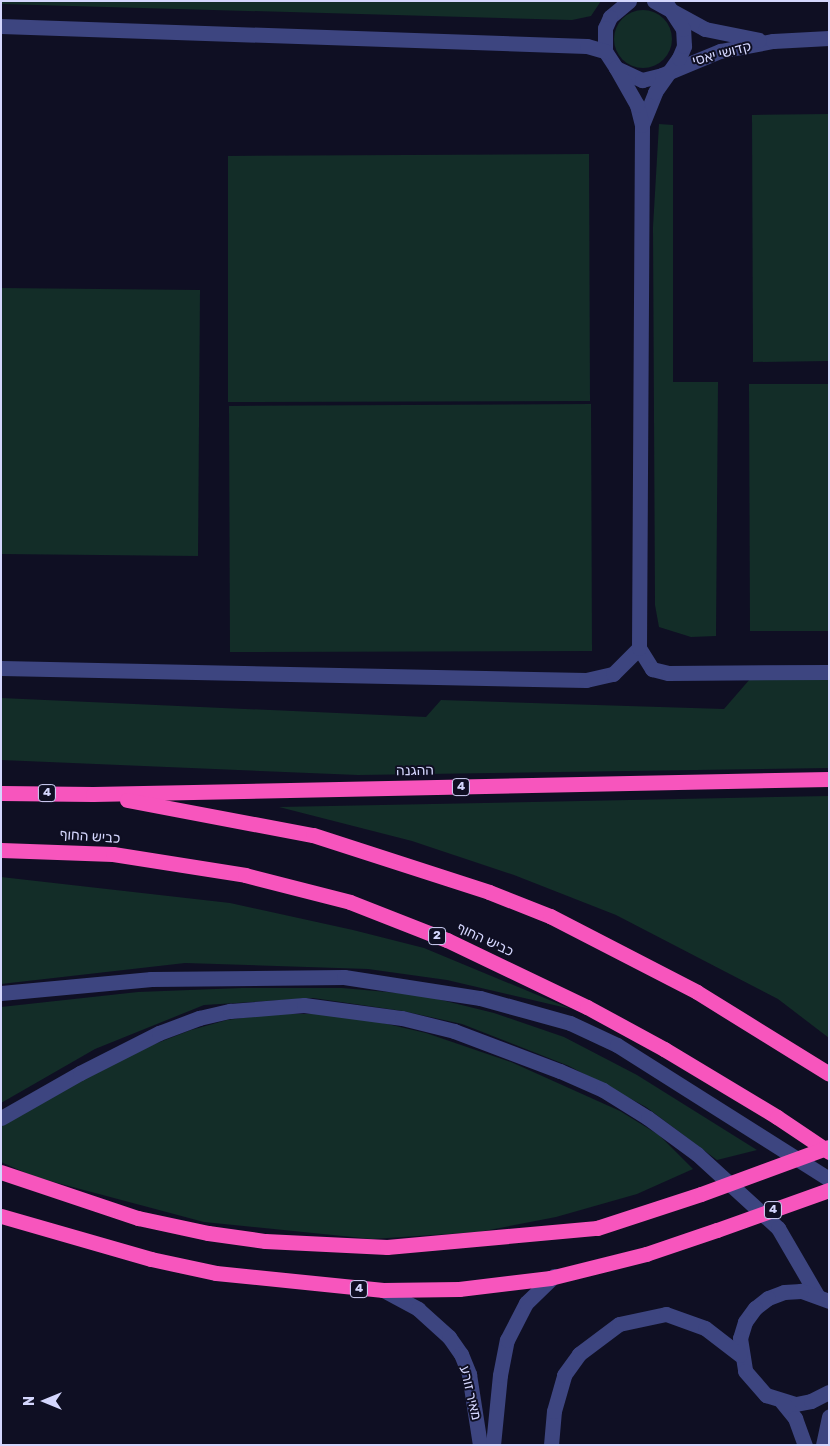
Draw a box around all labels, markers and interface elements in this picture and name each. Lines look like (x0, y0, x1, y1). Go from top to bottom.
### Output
street label: קדושי יאסי (691, 38, 753, 70)
street label: ההגנה (396, 762, 434, 780)
road number: 4 (451, 778, 471, 796)
road number: 4 (37, 784, 57, 802)
street label: כביש החוף (59, 826, 121, 848)
street label: כביש החוף (454, 920, 516, 960)
road number: 2 (427, 926, 447, 946)
road number: 4 (763, 1200, 783, 1220)
road number: 4 (349, 1280, 369, 1298)
street label: מאיר זורע (456, 1364, 484, 1422)
north arrow (20, 1376, 70, 1426)
text: N (21, 1396, 38, 1406)

